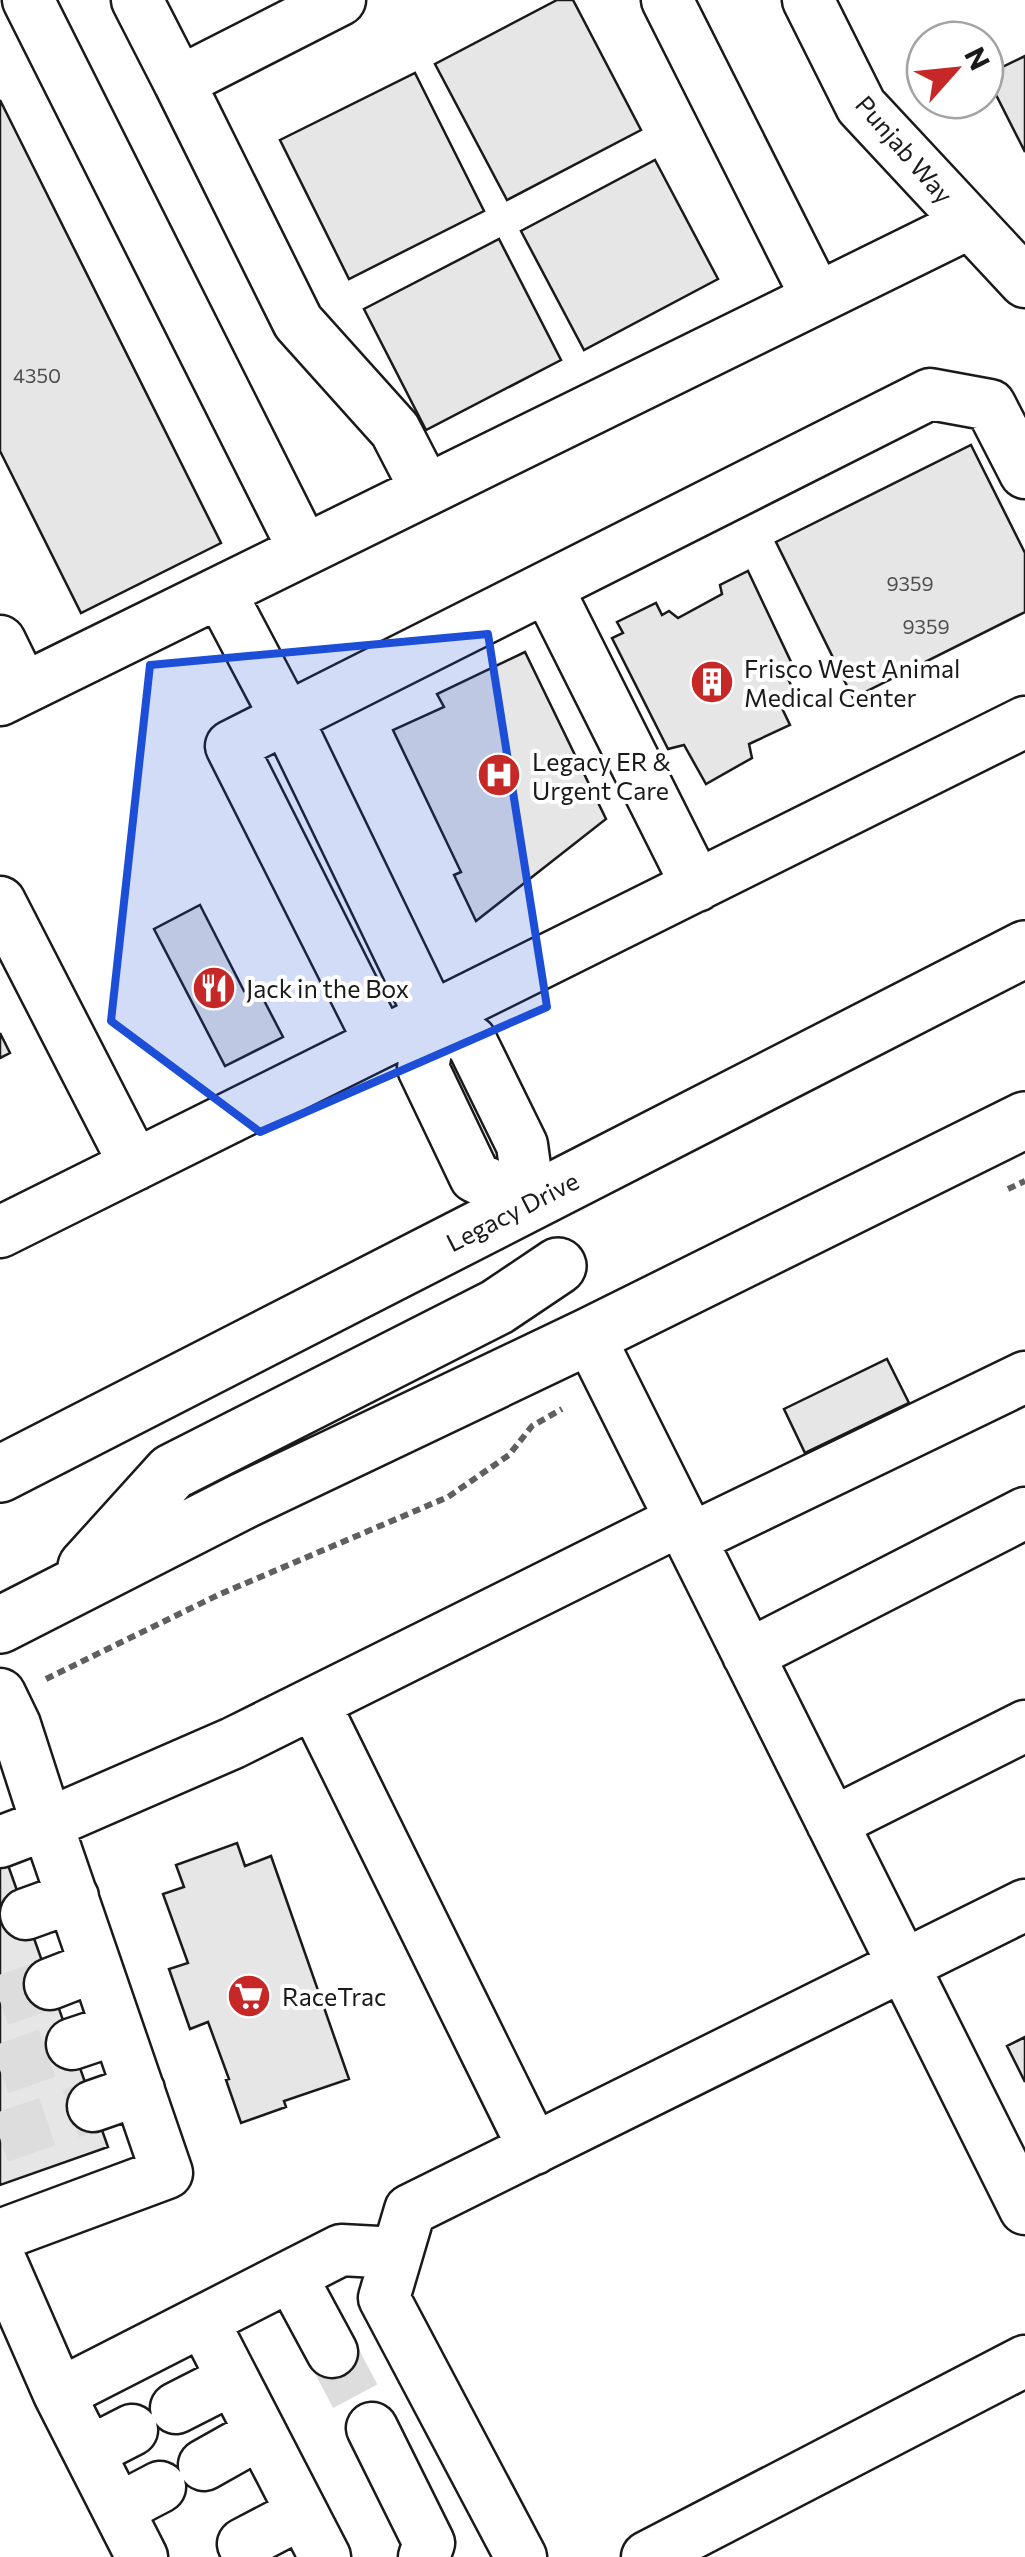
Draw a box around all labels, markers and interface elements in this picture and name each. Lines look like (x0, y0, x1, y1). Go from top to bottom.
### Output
north arrow (905, 20, 1005, 120)
text: N (958, 41, 998, 75)
street label: Punjab Way (850, 89, 960, 209)
house number: 4350 (13, 363, 61, 387)
house number: 9359 (886, 571, 934, 595)
house number: 9359 (902, 614, 950, 638)
place label: Frisco West Animal Medical Center (744, 653, 960, 712)
building icon: Frisco West Animal Medical Center (689, 659, 735, 705)
place label: Legacy ER & Urgent Care (532, 746, 671, 805)
hospital icon: Legacy ER & Urgent Care (476, 752, 522, 798)
restaurant icon: Jack in the Box (191, 965, 237, 1011)
place label: Jack in the Box (246, 973, 409, 1003)
street label: Legacy Drive (441, 1165, 583, 1257)
supermarket icon: RaceTrac (226, 1973, 272, 2019)
place label: RaceTrac (282, 1981, 386, 2011)

